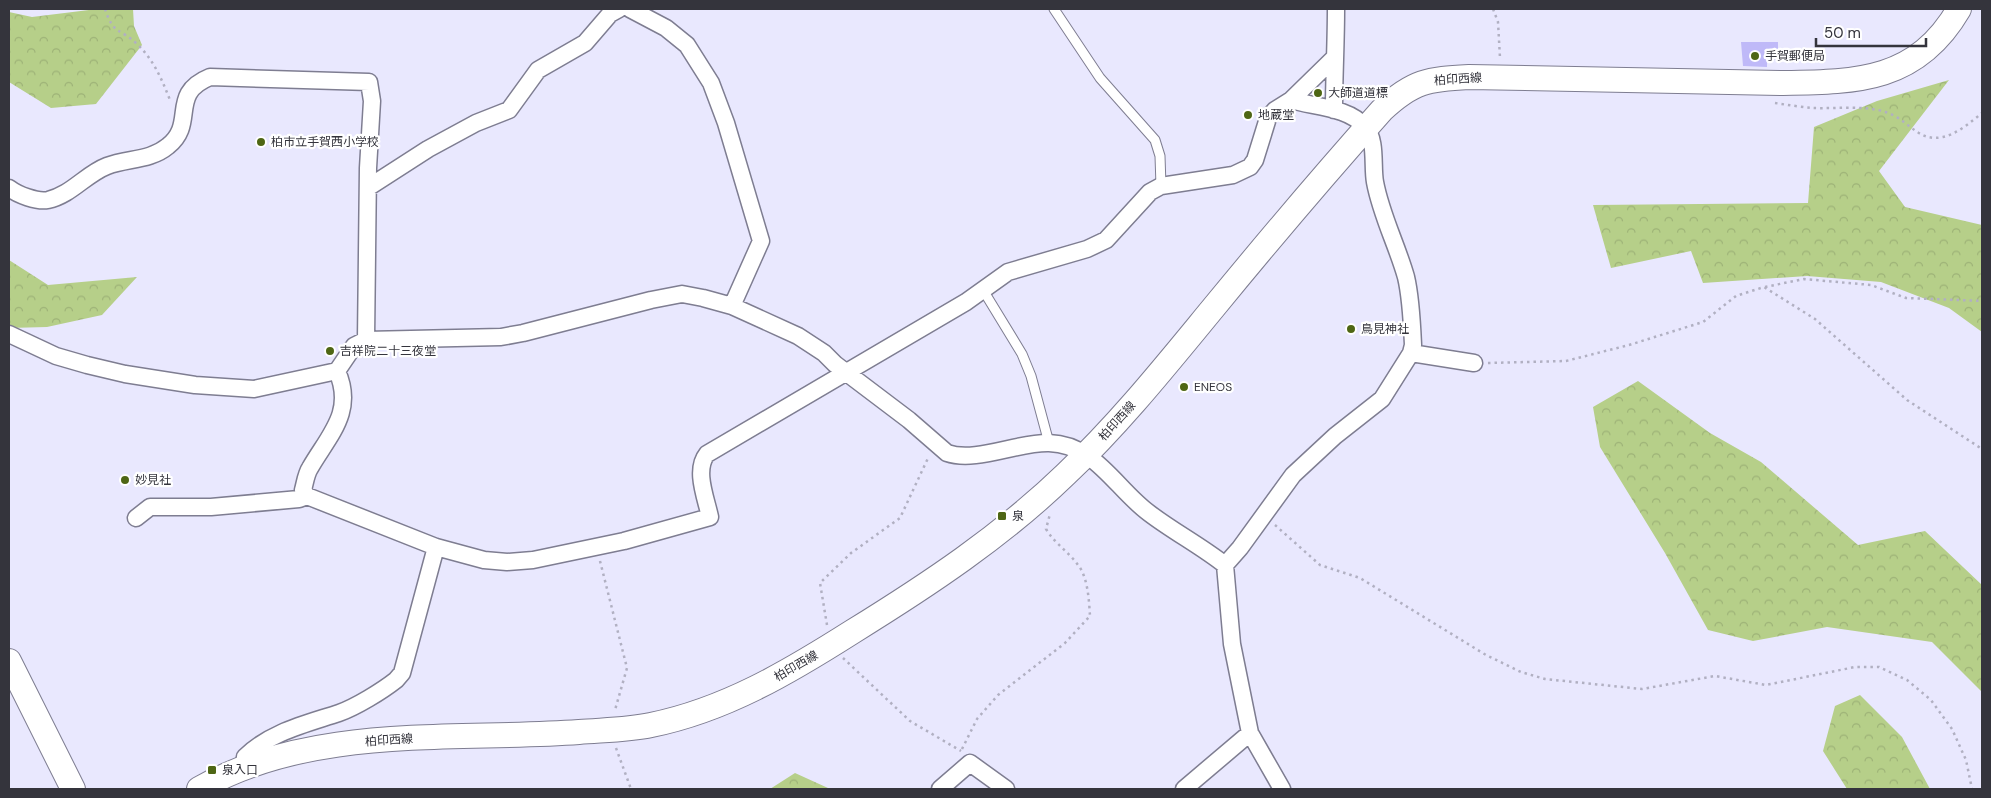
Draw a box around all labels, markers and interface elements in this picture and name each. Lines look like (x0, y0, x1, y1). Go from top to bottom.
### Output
scale bar (1816, 15, 1926, 47)
text: 50 m (1824, 23, 1861, 43)
place label: 手賀郵便局 (1765, 48, 1825, 64)
marker: 手賀郵便局 (1749, 50, 1761, 62)
street label: 柏印西線 (1433, 69, 1483, 89)
place label: 大師道道標 (1328, 85, 1388, 101)
marker: 大師道道標 (1312, 87, 1324, 99)
place label: 地蔵堂 (1258, 107, 1294, 123)
marker: 地蔵堂 (1242, 109, 1254, 121)
place label: 柏市立手賀西小学校 (271, 134, 379, 150)
marker: 柏市立手賀西小学校 (255, 136, 267, 148)
place label: 鳥見神社 (1361, 321, 1409, 337)
marker: 鳥見神社 (1345, 323, 1357, 335)
place label: 吉祥院二十三夜堂 (340, 343, 436, 359)
marker: 吉祥院二十三夜堂 (324, 345, 336, 357)
place label: ENEOS (1194, 379, 1232, 395)
marker: ENEOS (1178, 381, 1190, 393)
street label: 柏印西線 (1095, 398, 1139, 444)
place label: 妙見社 (135, 472, 171, 488)
marker: 妙見社 (119, 474, 131, 486)
place label: 泉 (1012, 508, 1024, 524)
marker: 泉 (996, 510, 1008, 522)
street label: 柏印西線 (771, 647, 821, 685)
street label: 柏印西線 (364, 730, 414, 750)
place label: 泉入口 (222, 762, 258, 778)
marker: 泉入口 (206, 764, 218, 776)

